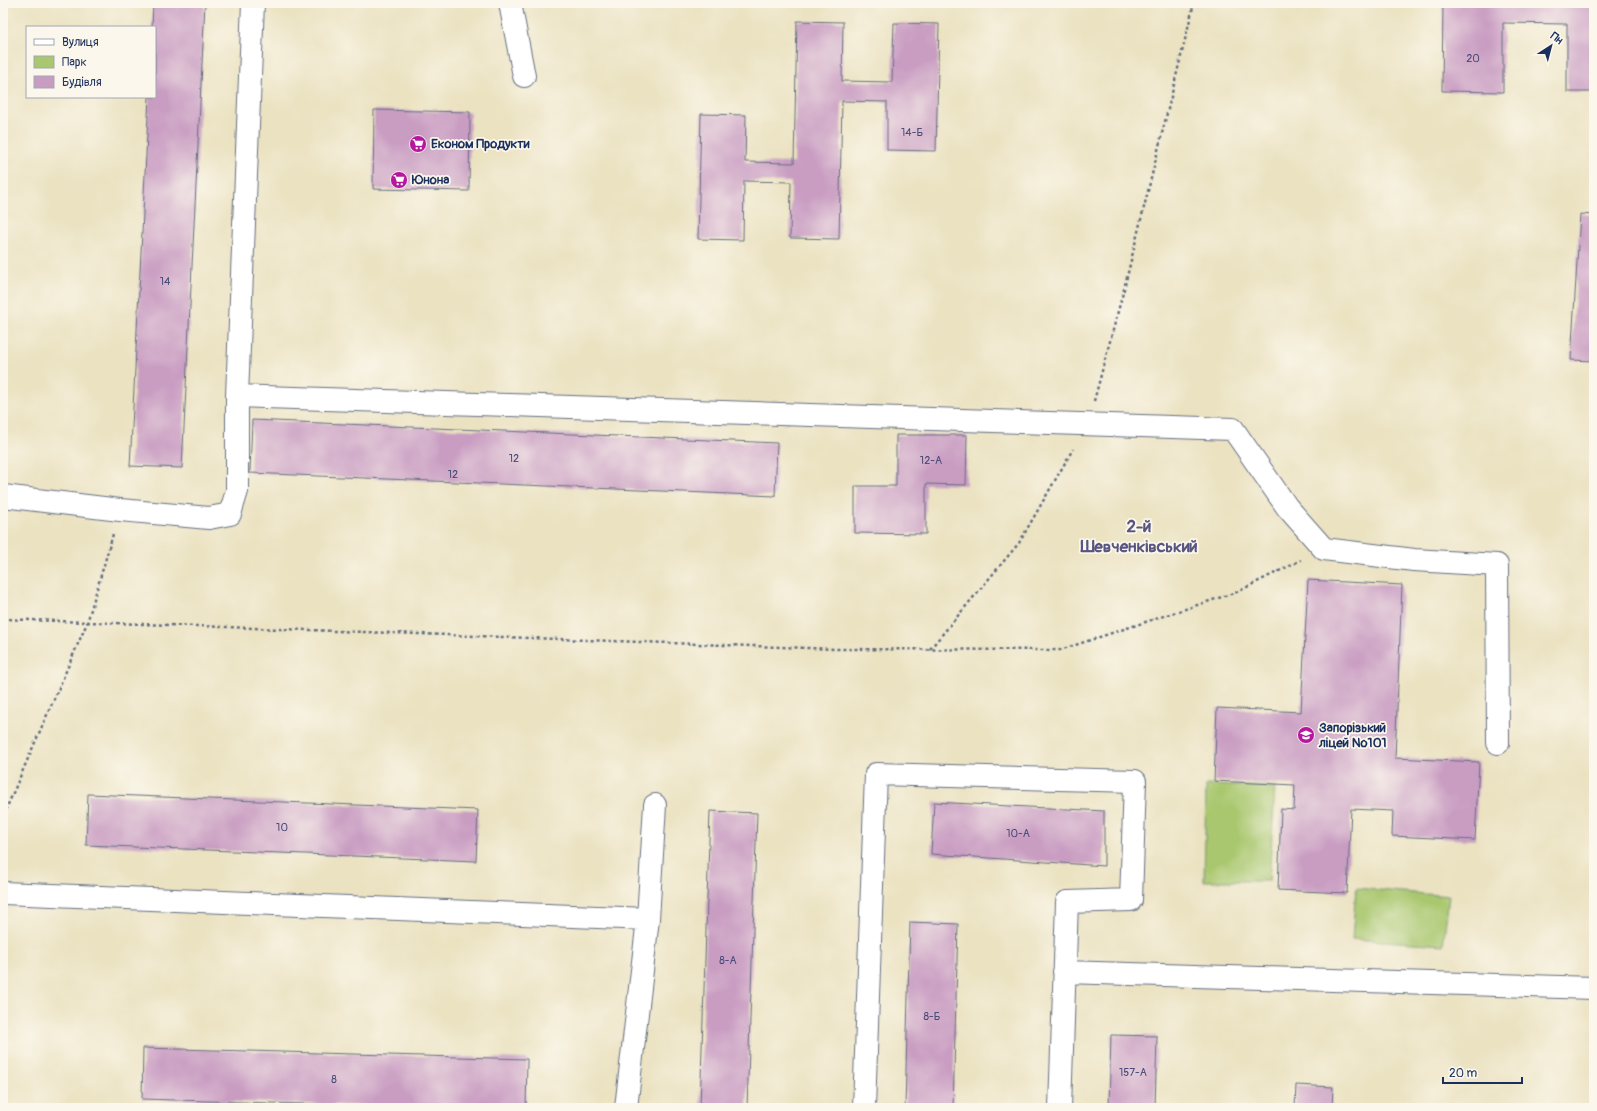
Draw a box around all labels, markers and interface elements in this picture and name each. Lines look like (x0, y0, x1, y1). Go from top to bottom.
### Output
legend (26, 26, 156, 98)
north arrow (1531, 26, 1571, 66)
text: Пн (1548, 30, 1566, 47)
text: Вулиця (62, 35, 99, 50)
house number: 20 (1466, 52, 1480, 65)
text: Парк (62, 55, 87, 70)
text: Будівля (62, 75, 102, 90)
house number: 14-Б (901, 126, 923, 139)
supermarket icon: Економ Продукти (408, 134, 428, 154)
place label: Економ Продукти (431, 136, 530, 152)
supermarket icon: Юнона (389, 170, 409, 190)
place label: Юнона (411, 172, 449, 188)
house number: 14 (160, 275, 171, 288)
house number: 12 (509, 452, 519, 465)
house number: 12-А (920, 454, 942, 467)
house number: 12 (448, 468, 458, 481)
district label: 2-й Шевченківський (1079, 516, 1198, 557)
place label: Запорізький ліцей №101 (1318, 720, 1387, 751)
school or university icon: Запорізький ліцей №101 (1296, 725, 1316, 745)
house number: 10 (276, 821, 288, 834)
house number: 10-А (1006, 827, 1030, 840)
house number: 8-А (719, 954, 737, 967)
house number: 8-Б (924, 1010, 940, 1023)
scale bar (1443, 1059, 1522, 1085)
house number: 157-А (1119, 1066, 1147, 1079)
text: 20 m (1449, 1066, 1478, 1081)
house number: 8 (331, 1073, 337, 1086)

